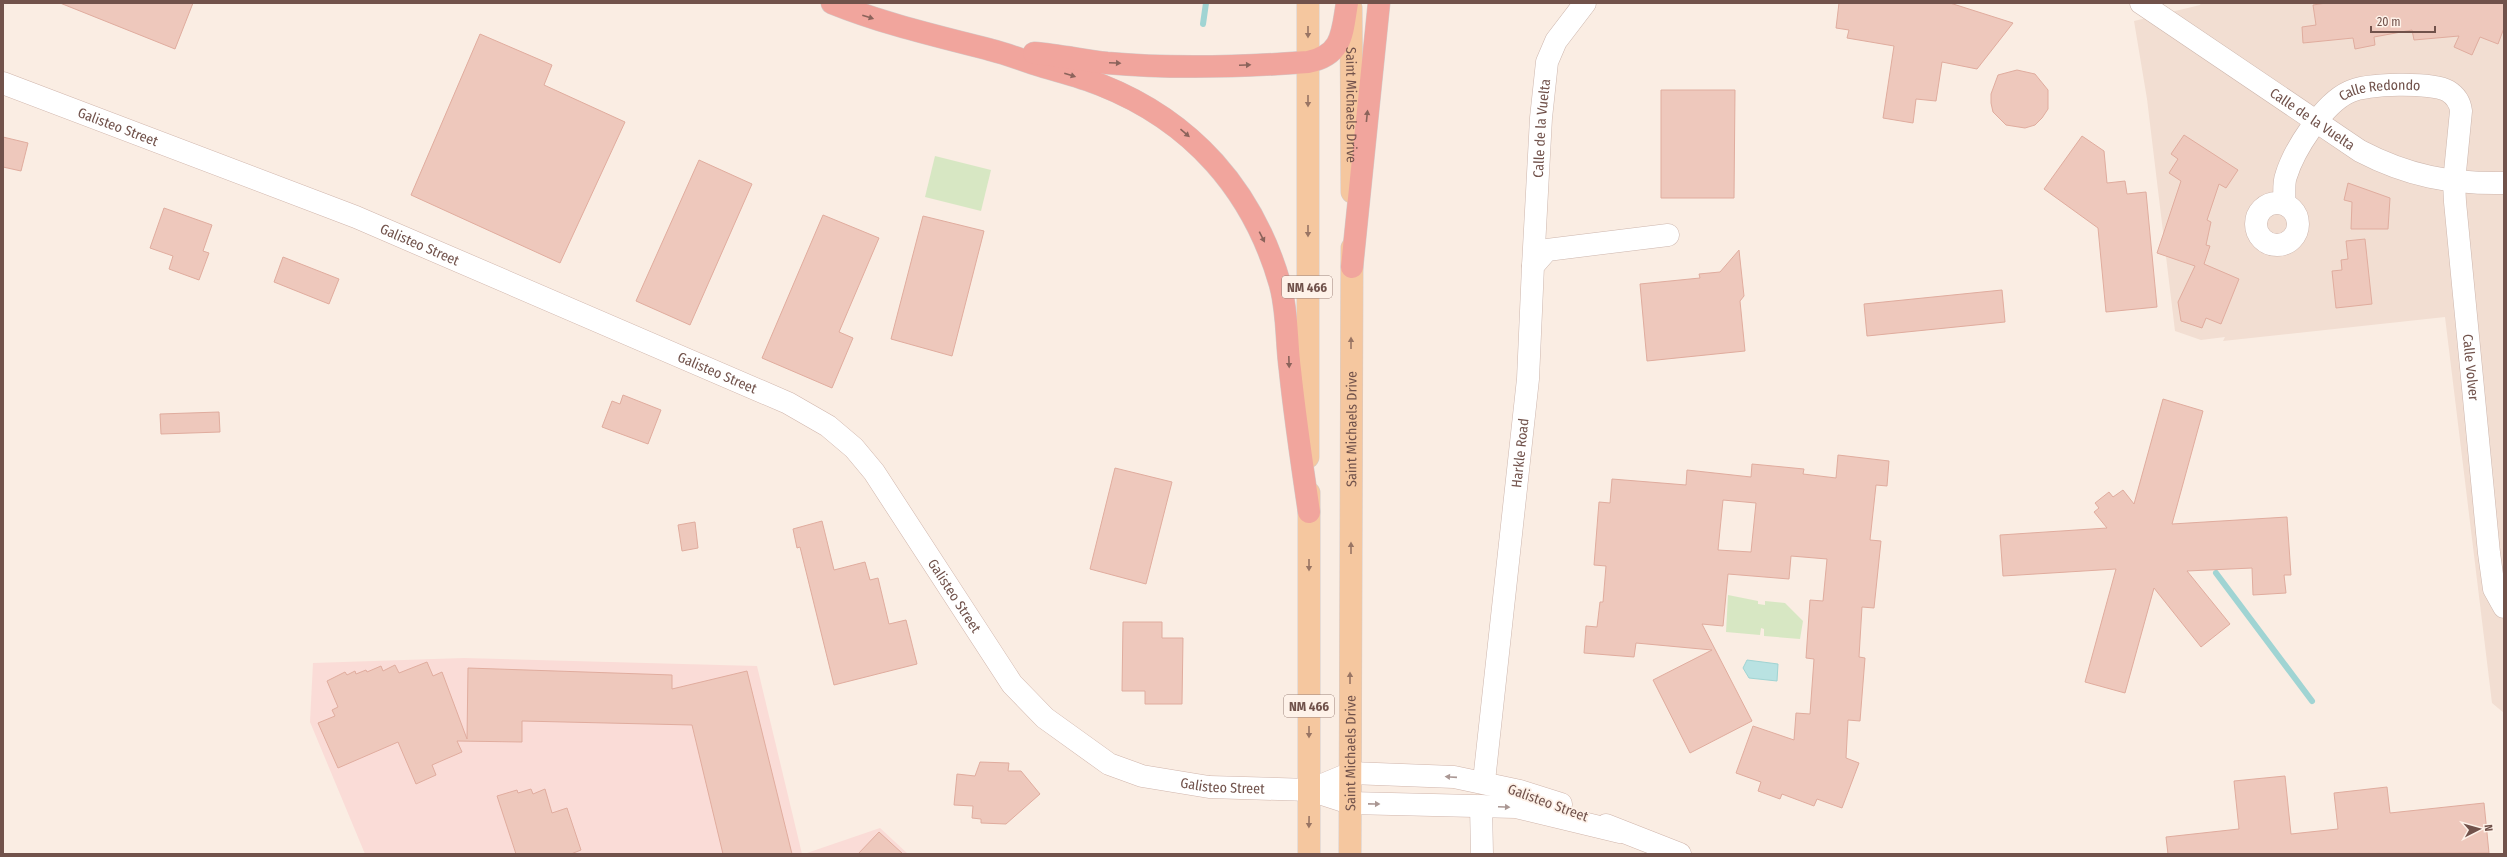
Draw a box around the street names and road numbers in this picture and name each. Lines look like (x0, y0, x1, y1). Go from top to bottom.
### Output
street label: Saint Michaels Drive (1343, 47, 1360, 163)
street label: Calle Redondo (2335, 76, 2421, 104)
street label: Calle de la Vuelta (1529, 78, 1554, 178)
street label: Calle de la Vuelta (2267, 84, 2358, 154)
street label: Galisteo Street (76, 104, 161, 150)
street label: Galisteo Street (378, 220, 462, 269)
road number: NM 466 (1282, 276, 1332, 298)
street label: Calle Volver (2459, 333, 2483, 402)
street label: Galisteo Street (675, 348, 760, 397)
street label: Saint Michaels Drive (1343, 371, 1360, 487)
street label: Harkle Road (1508, 417, 1532, 489)
street label: Galisteo Street (924, 556, 985, 636)
road number: NM 466 (1284, 695, 1334, 717)
street label: Saint Michaels Drive (1342, 695, 1359, 811)
street label: Galisteo Street (1179, 774, 1265, 797)
street label: Galisteo Street (1505, 781, 1591, 826)

